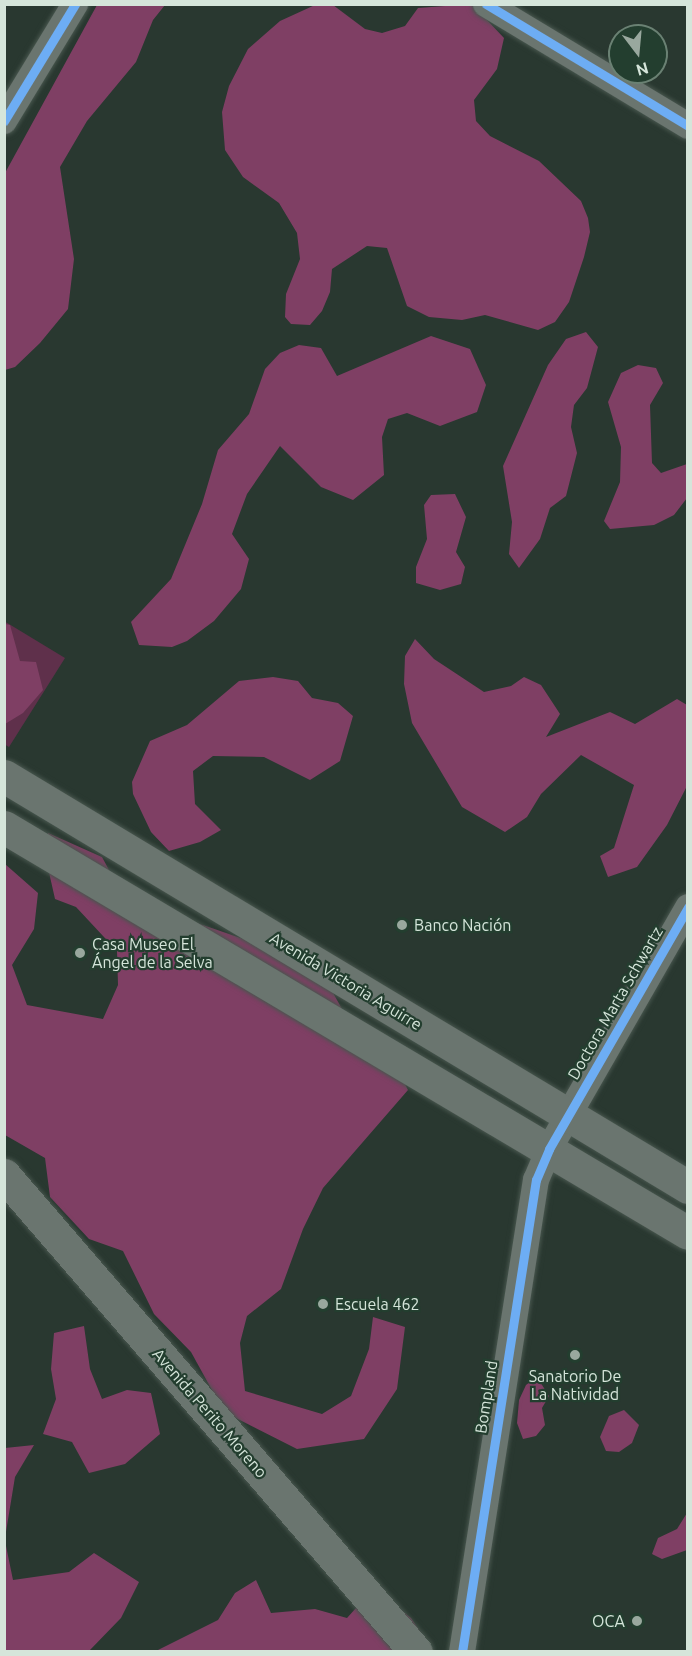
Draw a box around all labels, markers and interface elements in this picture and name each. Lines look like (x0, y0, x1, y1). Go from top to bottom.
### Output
north arrow (608, 24, 668, 84)
text: N (634, 59, 651, 80)
place label: Banco Nación (414, 915, 511, 935)
marker: Banco Nación (395, 918, 409, 932)
street label: Doctora Marta Schwartz (563, 923, 667, 1083)
street label: Avenida Victoria Aguirre (266, 928, 426, 1034)
place label: Casa Museo El Ángel de la Selva (92, 934, 213, 972)
marker: Casa Museo El Ángel de la Selva (73, 946, 87, 960)
place label: Escuela 462 (335, 1294, 420, 1314)
marker: Escuela 462 (316, 1297, 330, 1311)
street label: Avenida Perito Moreno (149, 1344, 271, 1482)
marker: Sanatorio De La Natividad (566, 1346, 584, 1364)
street label: Bompland (471, 1359, 501, 1435)
place label: Sanatorio De La Natividad (529, 1366, 621, 1404)
place label: OCA (592, 1611, 625, 1631)
marker: OCA (630, 1614, 644, 1628)

